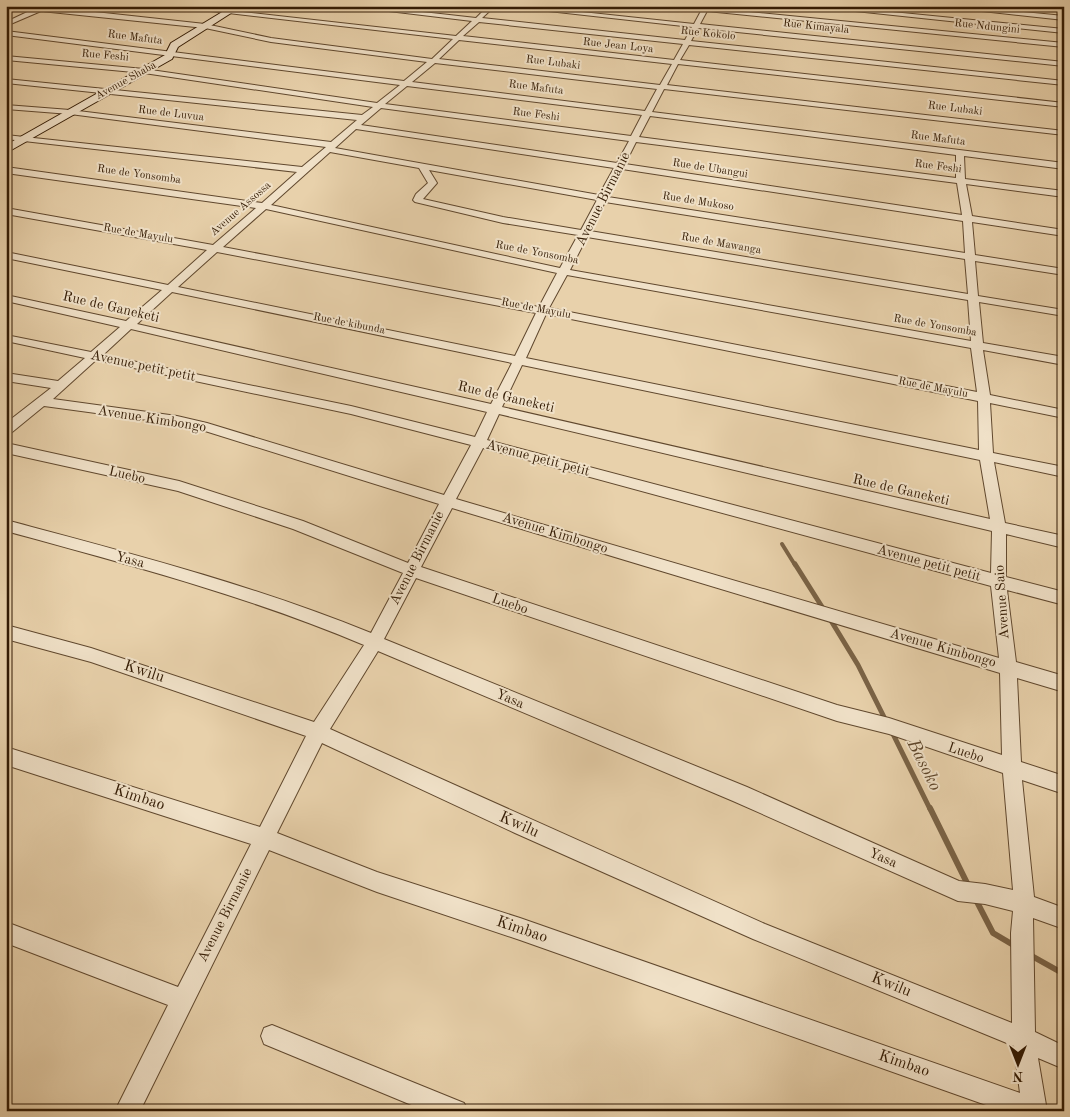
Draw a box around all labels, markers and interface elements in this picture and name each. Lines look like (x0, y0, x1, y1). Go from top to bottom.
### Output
street label: Rue Kimayala (782, 18, 850, 36)
street label: Rue Ndungini (954, 18, 1020, 36)
street label: Rue Kokolo (680, 26, 736, 42)
street label: Rue Mafuta (107, 29, 164, 47)
street label: Rue Jean Loya (582, 37, 654, 55)
street label: Rue Feshi (81, 48, 129, 64)
street label: Rue Lubaki (525, 54, 581, 72)
street label: Avenue Shaba (94, 60, 159, 102)
street label: Rue Mafuta (508, 79, 565, 97)
street label: Rue Lubaki (927, 100, 983, 118)
street label: Rue de Luvua (137, 105, 205, 124)
street label: Rue Feshi (512, 107, 560, 123)
street label: Rue Mafuta (910, 130, 967, 148)
street label: Avenue Birmanie (573, 150, 633, 248)
street label: Rue de Ubangui (672, 158, 748, 180)
street label: Rue Feshi (914, 159, 962, 175)
street label: Rue de Yonsomba (96, 164, 182, 186)
street label: Avenue Assossa (209, 179, 274, 238)
street label: Rue de Mukoso (661, 191, 735, 213)
street label: Rue de Mayulu (102, 222, 174, 246)
street label: Rue de Mawanga (680, 232, 762, 257)
street label: Rue de Yonsomba (495, 240, 580, 267)
street label: Rue de Ganeketi (61, 289, 161, 325)
street label: Rue de Mayulu (500, 297, 572, 321)
street label: Rue de kibunda (312, 312, 386, 336)
street label: Rue de Yonsomba (892, 313, 978, 339)
street label: Avenue petit petit (89, 348, 197, 384)
street label: Rue de Mayulu (897, 376, 969, 400)
street label: Rue de Ganeketi (456, 379, 556, 415)
street label: Avenue Kimbongo (97, 403, 207, 435)
street label: Avenue petit petit (485, 437, 592, 479)
street label: Luebo (107, 464, 147, 486)
street label: Rue de Ganeketi (851, 472, 951, 508)
street label: Avenue Birmanie (387, 509, 447, 607)
street label: Avenue Kimbongo (500, 510, 610, 556)
street label: Avenue petit petit (876, 542, 983, 584)
street label: Yasa (114, 549, 146, 571)
street label: Avenue Saio (992, 564, 1012, 640)
street label: Luebo (490, 591, 530, 617)
street label: Avenue Kimbongo (888, 626, 998, 670)
street label: Kwilu (122, 658, 167, 686)
street label: Yasa (494, 687, 526, 711)
water label: Basoko (903, 735, 945, 794)
street label: Luebo (946, 740, 986, 766)
street label: Kimbao (111, 782, 167, 814)
street label: Kwilu (497, 809, 542, 841)
street label: Yasa (867, 846, 899, 870)
street label: Avenue Birmanie (195, 866, 255, 964)
street label: Kimbao (494, 914, 550, 946)
street label: Kwilu (869, 970, 914, 1000)
north arrow (992, 1040, 1042, 1090)
street label: Kimbao (876, 1048, 932, 1080)
text: N (1012, 1069, 1023, 1083)

